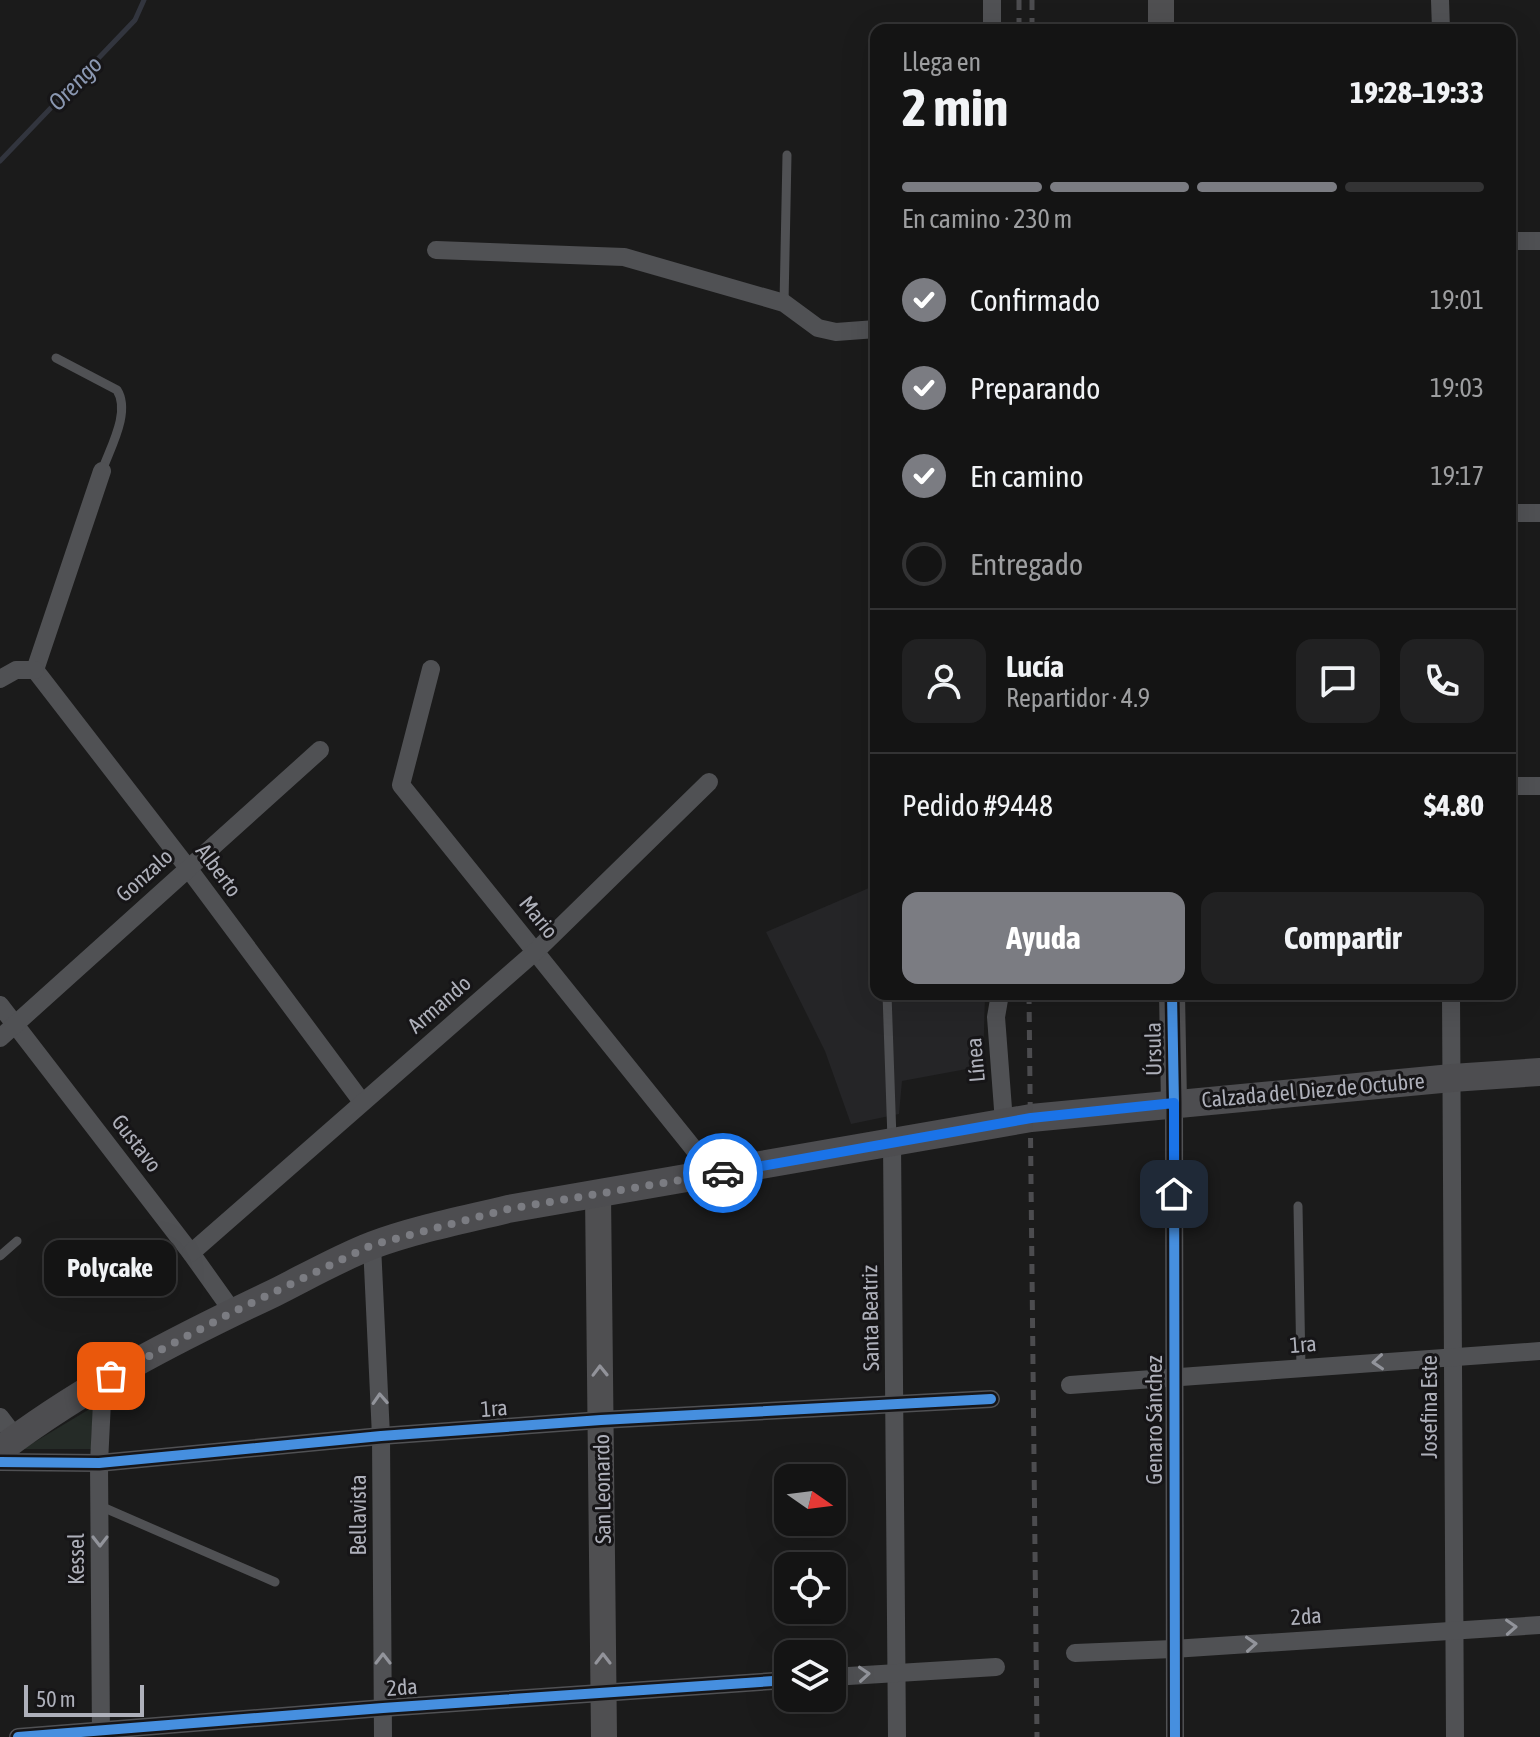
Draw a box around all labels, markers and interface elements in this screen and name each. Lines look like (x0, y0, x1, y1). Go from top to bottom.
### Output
text: Llega en (902, 47, 981, 77)
water label: Orengo (43, 50, 107, 116)
text: 19:28–19:33 (1350, 75, 1484, 109)
text: 2 min (902, 77, 1008, 137)
text: En camino · 230 m (902, 204, 1072, 234)
icon: check (902, 278, 946, 322)
text: Confirmado (970, 283, 1100, 317)
text: 19:01 (1430, 285, 1484, 315)
icon: check (902, 366, 946, 410)
text: Preparando (970, 371, 1100, 405)
text: 19:03 (1430, 373, 1484, 403)
icon: check (902, 454, 946, 498)
text: En camino (970, 459, 1084, 493)
text: 19:17 (1430, 461, 1484, 491)
text: Entregado (970, 547, 1083, 581)
button: person (902, 639, 986, 723)
button: chat (1296, 639, 1380, 723)
button: phone (1400, 639, 1484, 723)
text: Lucía (1006, 649, 1064, 683)
text: Repartidor · 4.9 (1006, 683, 1150, 713)
text: Pedido #9448 (902, 788, 1053, 822)
text: $4.80 (1424, 788, 1484, 822)
street label: Alberto (191, 838, 247, 902)
street label: Gonzalo (110, 843, 178, 907)
street label: Mario (514, 891, 564, 943)
button: Ayuda (902, 892, 1185, 984)
button: Compartir (1201, 892, 1484, 984)
street label: Armando (402, 970, 476, 1038)
street label: Úrsula (1140, 1022, 1166, 1076)
street label: Línea (960, 1037, 990, 1083)
street label: Calzada del Diez de Octubre (1200, 1067, 1426, 1113)
street label: Gustavo (106, 1109, 168, 1177)
courier (683, 1133, 763, 1213)
icon: car (701, 1151, 745, 1195)
pin (1140, 1160, 1208, 1228)
icon: home (1152, 1172, 1196, 1216)
callout: Polycake (45, 1240, 177, 1296)
text: Polycake (67, 1253, 153, 1283)
street label: Santa Beatriz (856, 1265, 884, 1371)
street label: 1ra (1289, 1330, 1317, 1358)
pin (77, 1342, 145, 1410)
one-way arrow (1371, 1353, 1384, 1370)
icon: bag (89, 1354, 133, 1398)
street label: Genaro Sánchez (1141, 1355, 1167, 1485)
street label: Josefina Este (1416, 1355, 1442, 1459)
one-way arrow (591, 1364, 609, 1377)
one-way arrow (371, 1392, 388, 1405)
street label: 1ra (480, 1394, 508, 1422)
street label: San Leonardo (588, 1434, 616, 1544)
north arrow (774, 1464, 846, 1536)
map controls (774, 1464, 846, 1712)
street label: Bellavista (345, 1475, 371, 1555)
street label: Kessel (63, 1533, 89, 1585)
one-way arrow (91, 1535, 109, 1548)
button: locate (774, 1552, 846, 1624)
street label: 2da (1290, 1602, 1322, 1630)
one-way arrow (1505, 1619, 1518, 1636)
one-way arrow (1245, 1636, 1258, 1653)
button: layers (774, 1640, 846, 1712)
one-way arrow (374, 1652, 392, 1665)
one-way arrow (594, 1652, 612, 1665)
one-way arrow (858, 1666, 871, 1683)
street label: 2da (386, 1673, 418, 1701)
scale bar (24, 1681, 144, 1717)
text: 50 m (36, 1686, 76, 1712)

